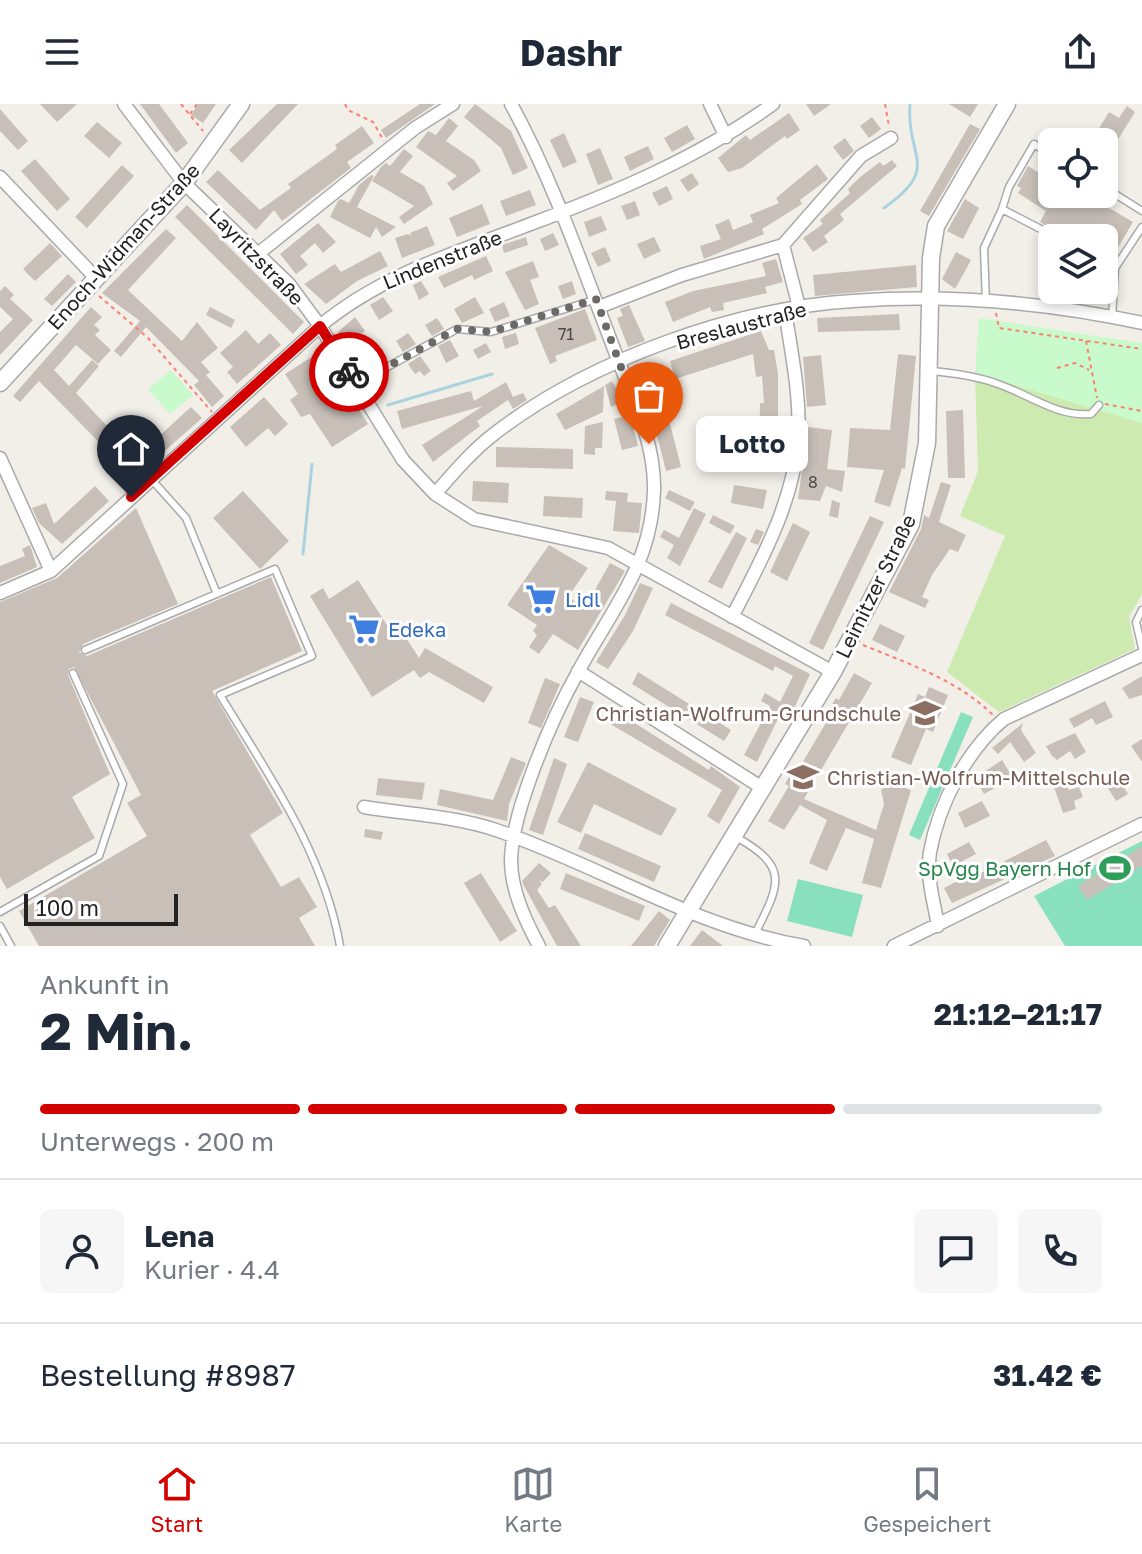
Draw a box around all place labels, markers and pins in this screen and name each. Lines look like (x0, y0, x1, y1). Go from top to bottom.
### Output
pin (615, 362, 683, 444)
pin (97, 415, 165, 497)
callout: Lotto (697, 416, 809, 472)
supermarket icon: Lidl (524, 582, 558, 616)
place label: Lidl (565, 587, 600, 611)
supermarket icon: Edeka (347, 612, 381, 646)
place label: Edeka (388, 617, 446, 641)
school or university icon: Christian-Wolfrum-Grundschule (908, 696, 942, 730)
place label: Christian-Wolfrum-Grundschule (596, 701, 901, 725)
school or university icon: Christian-Wolfrum-Mittelschule (786, 760, 820, 794)
place label: Christian-Wolfrum-Mittelschule (827, 765, 1130, 789)
sports icon: SpVgg Bayern Hof (1098, 851, 1132, 885)
place label: SpVgg Bayern Hof (918, 856, 1091, 880)

